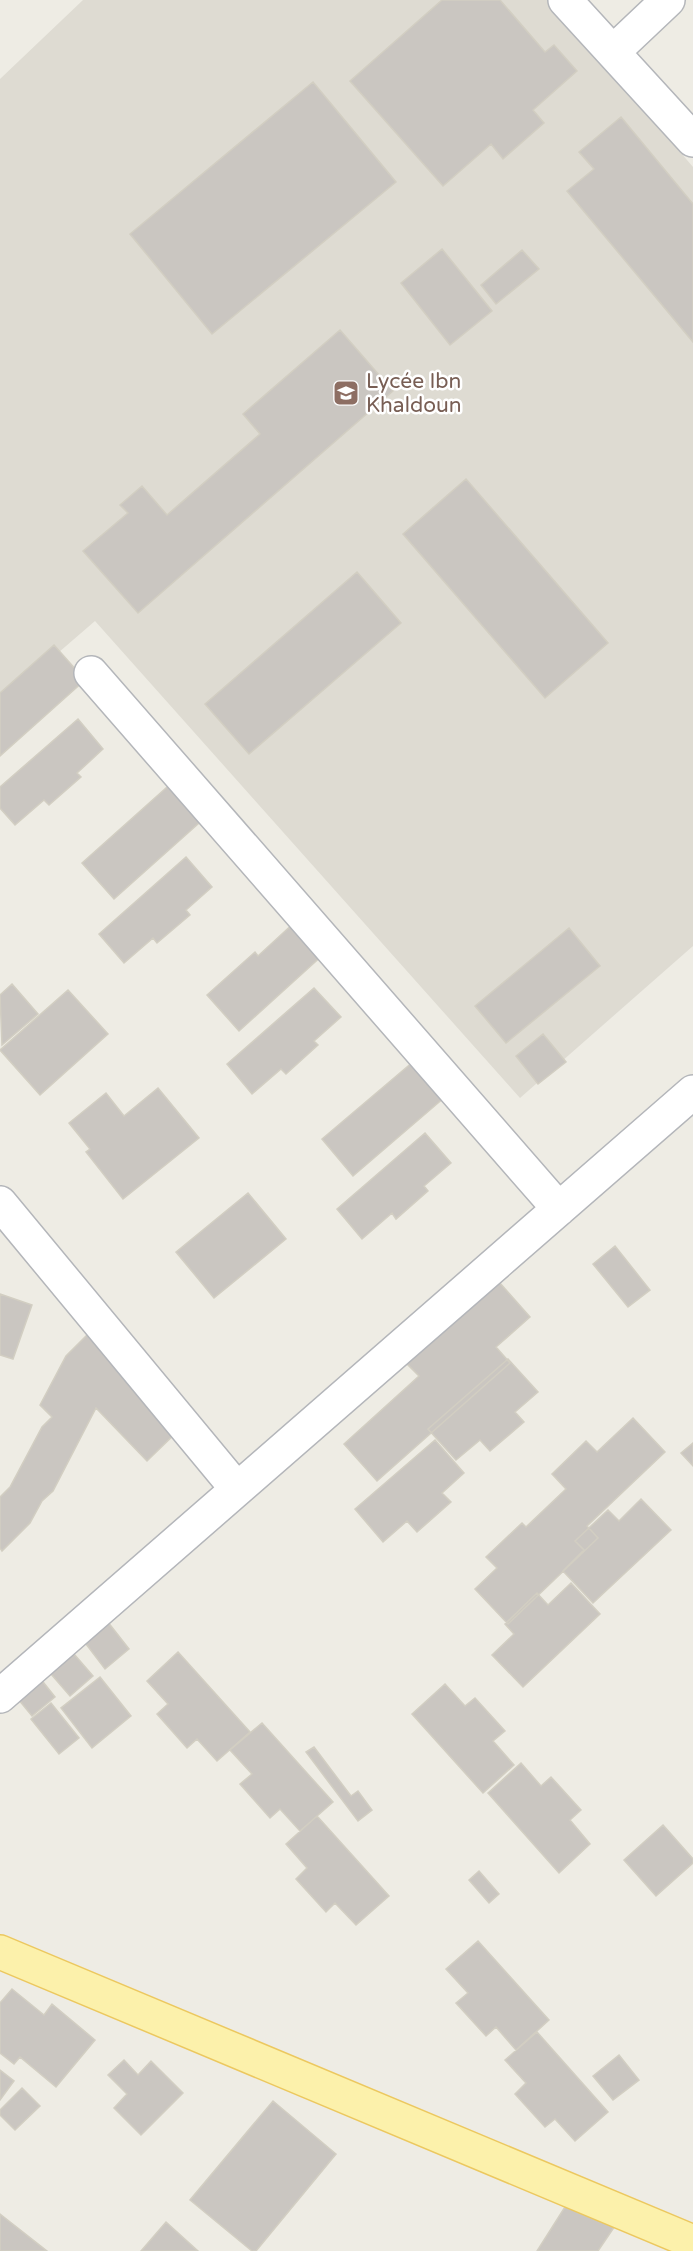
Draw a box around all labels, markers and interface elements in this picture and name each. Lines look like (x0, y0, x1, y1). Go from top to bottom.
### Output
place label: Lycée Ibn Khaldoun (366, 369, 462, 418)
school or university icon: Lycée Ibn Khaldoun (331, 378, 361, 408)

